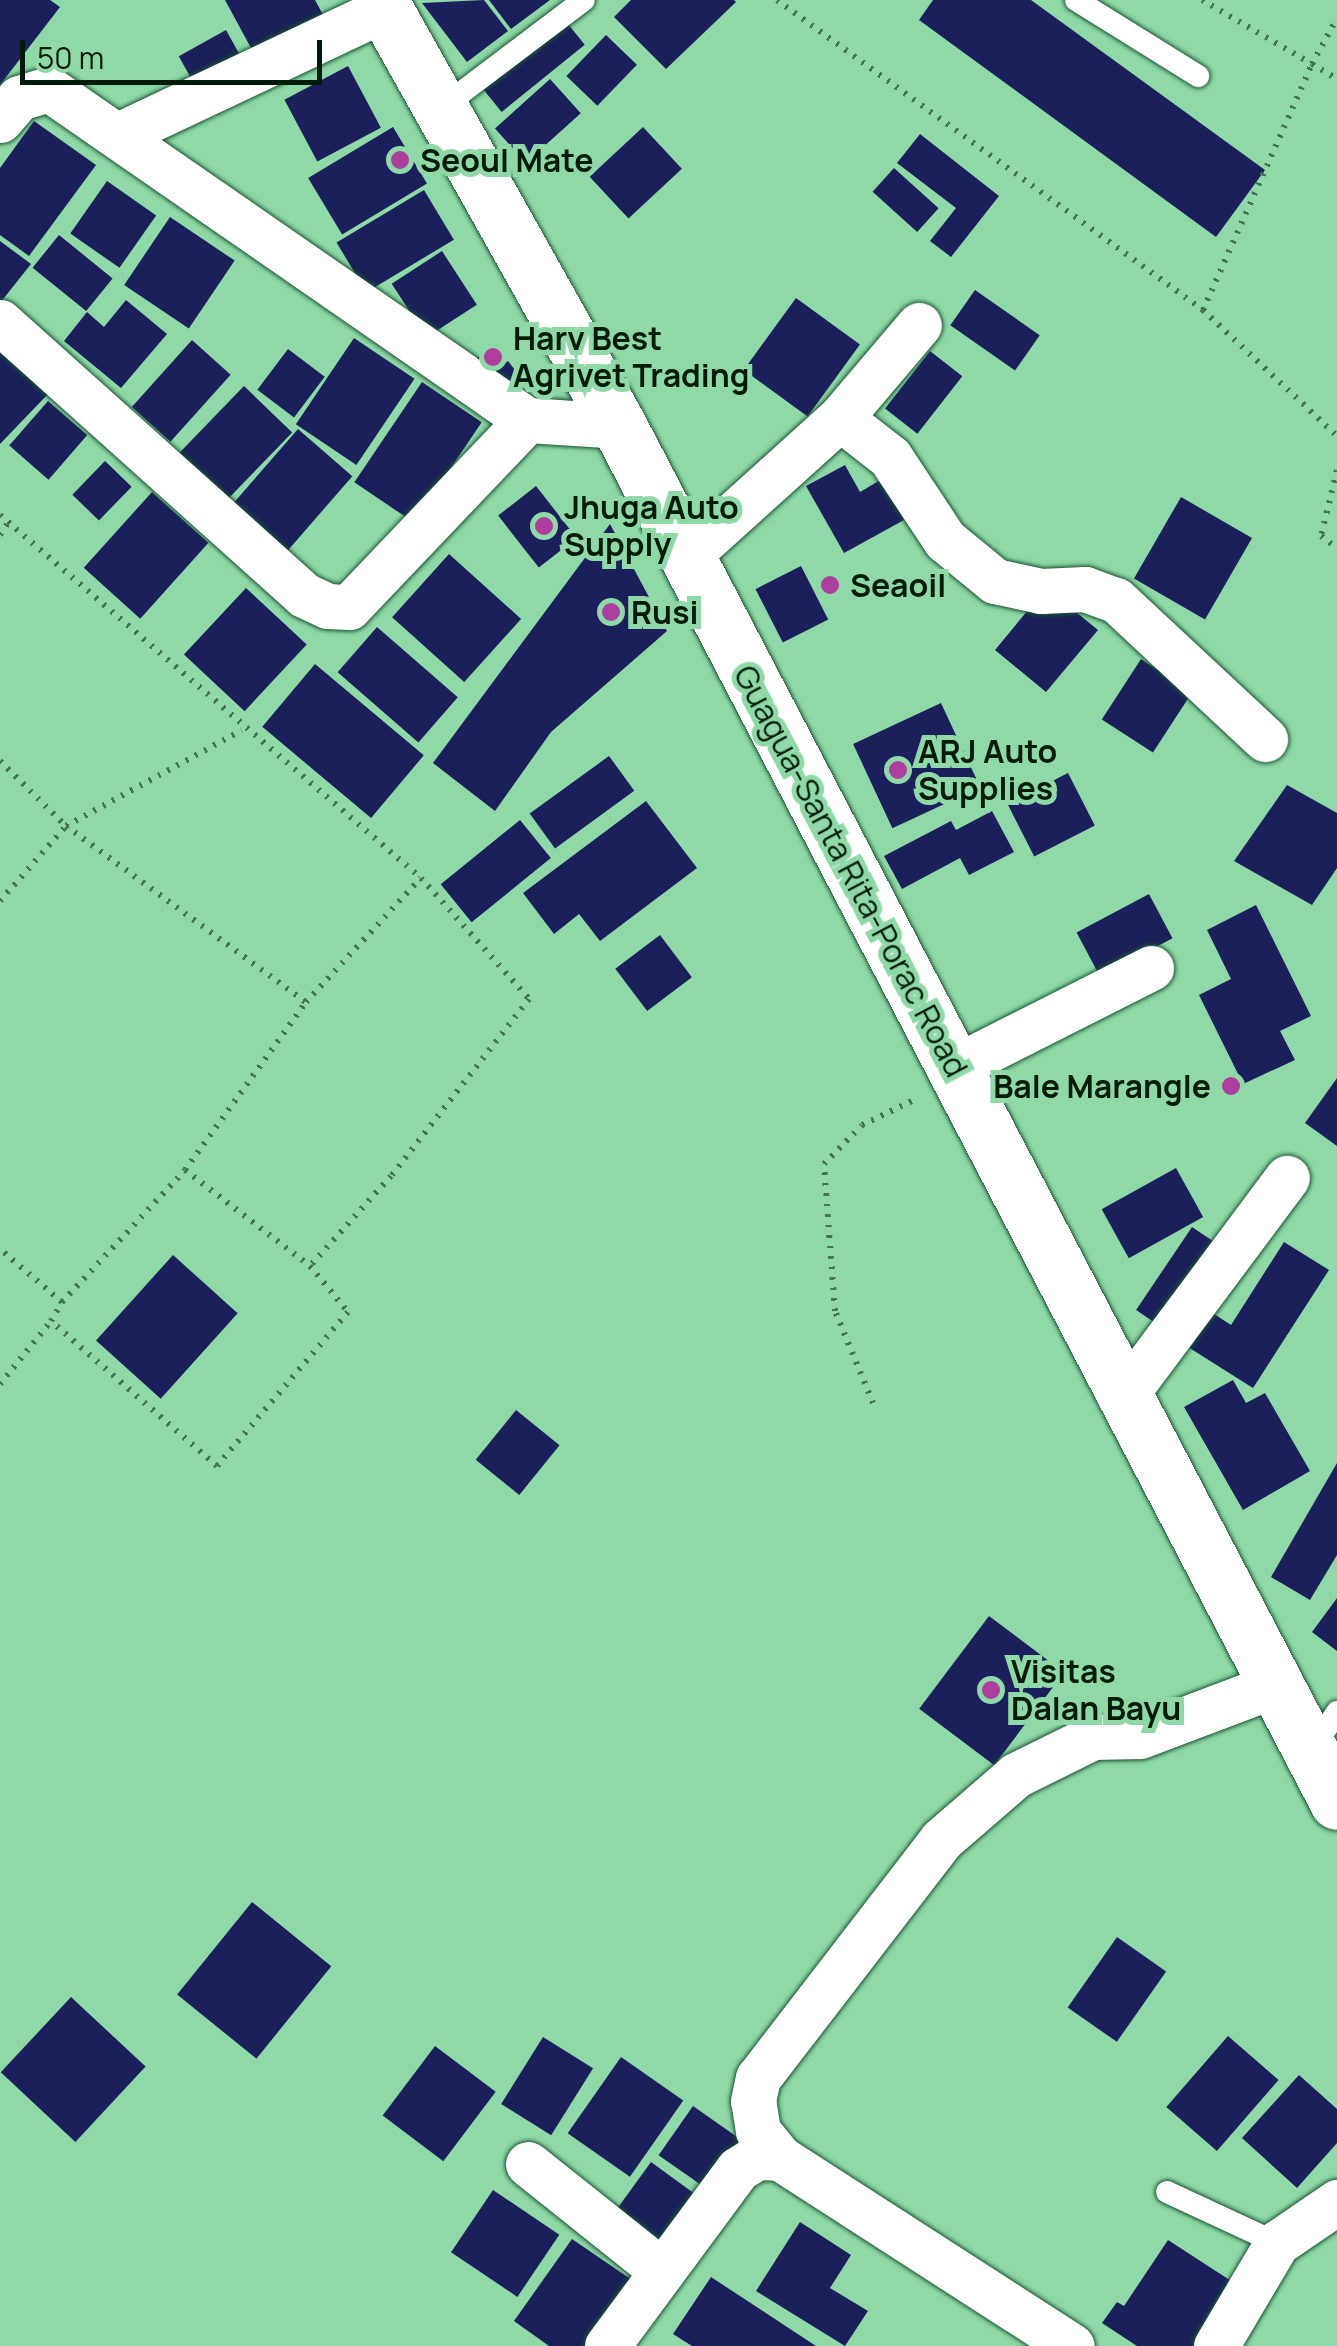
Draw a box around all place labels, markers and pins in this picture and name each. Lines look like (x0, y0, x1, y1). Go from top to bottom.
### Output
place label: Seoul Mate (420, 141, 594, 179)
marker: Seoul Mate (389, 149, 411, 171)
place label: Harv Best Agrivet Trading (513, 320, 750, 395)
marker: Harv Best Agrivet Trading (482, 346, 504, 368)
place label: Jhuga Auto Supply (564, 489, 739, 564)
marker: Jhuga Auto Supply (533, 515, 555, 537)
place label: Seaoil (850, 566, 946, 604)
marker: Seaoil (819, 574, 841, 596)
place label: Rusi (631, 593, 698, 631)
marker: Rusi (600, 601, 622, 623)
place label: ARJ Auto Supplies (918, 733, 1057, 808)
marker: ARJ Auto Supplies (887, 759, 909, 781)
place label: Bale Marangle (993, 1067, 1211, 1105)
marker: Bale Marangle (1220, 1075, 1242, 1097)
place label: Visitas Dalan Bayu (1011, 1653, 1181, 1728)
marker: Visitas Dalan Bayu (980, 1679, 1002, 1701)

